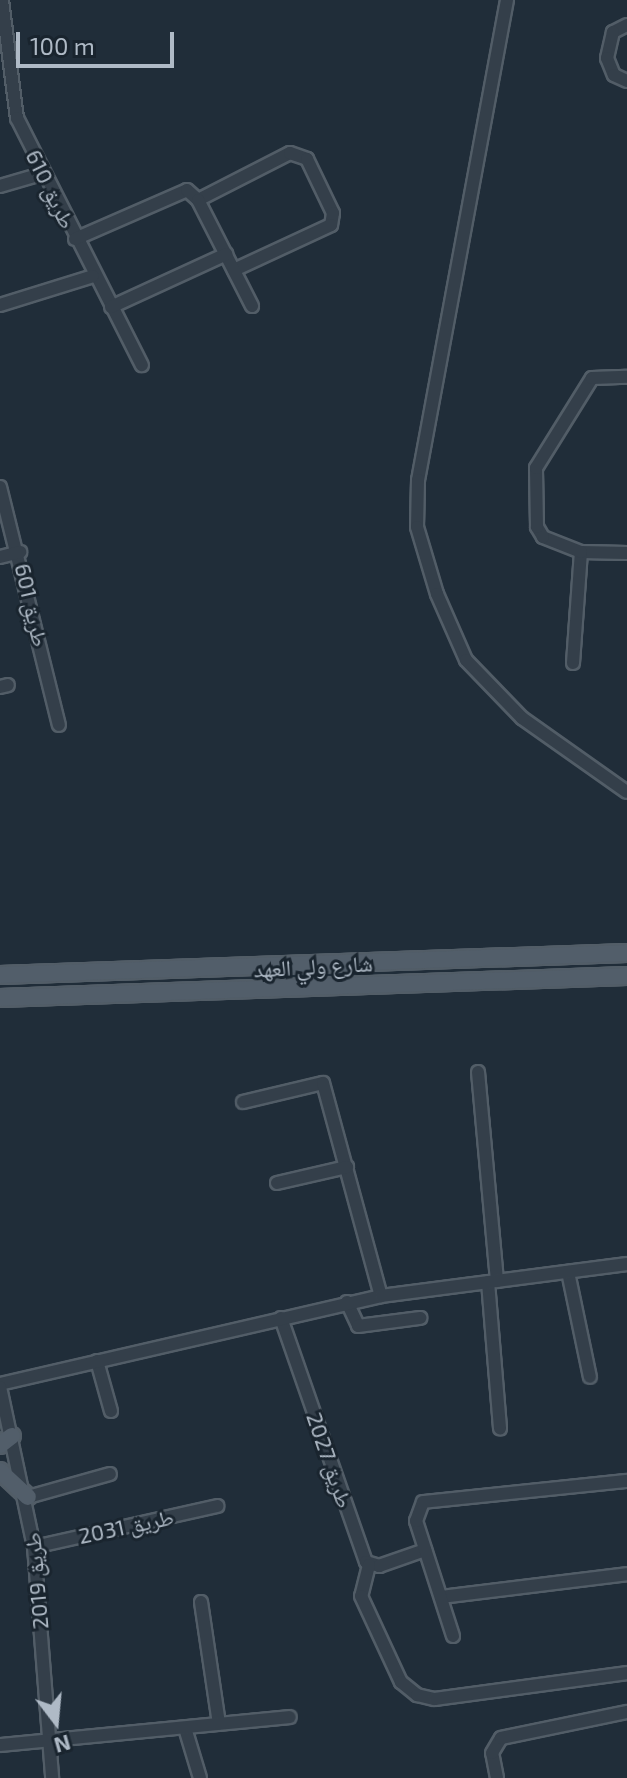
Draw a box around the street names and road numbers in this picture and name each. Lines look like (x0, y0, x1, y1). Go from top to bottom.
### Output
street label: طريق 610 (21, 145, 81, 233)
street label: طريق 601 (10, 561, 54, 649)
street label: شارع ولي العهد (253, 950, 373, 982)
street label: طريق 2027 (301, 1409, 359, 1511)
street label: طريق 2031 (76, 1503, 176, 1549)
street label: طريق 2019 (19, 1532, 53, 1630)

